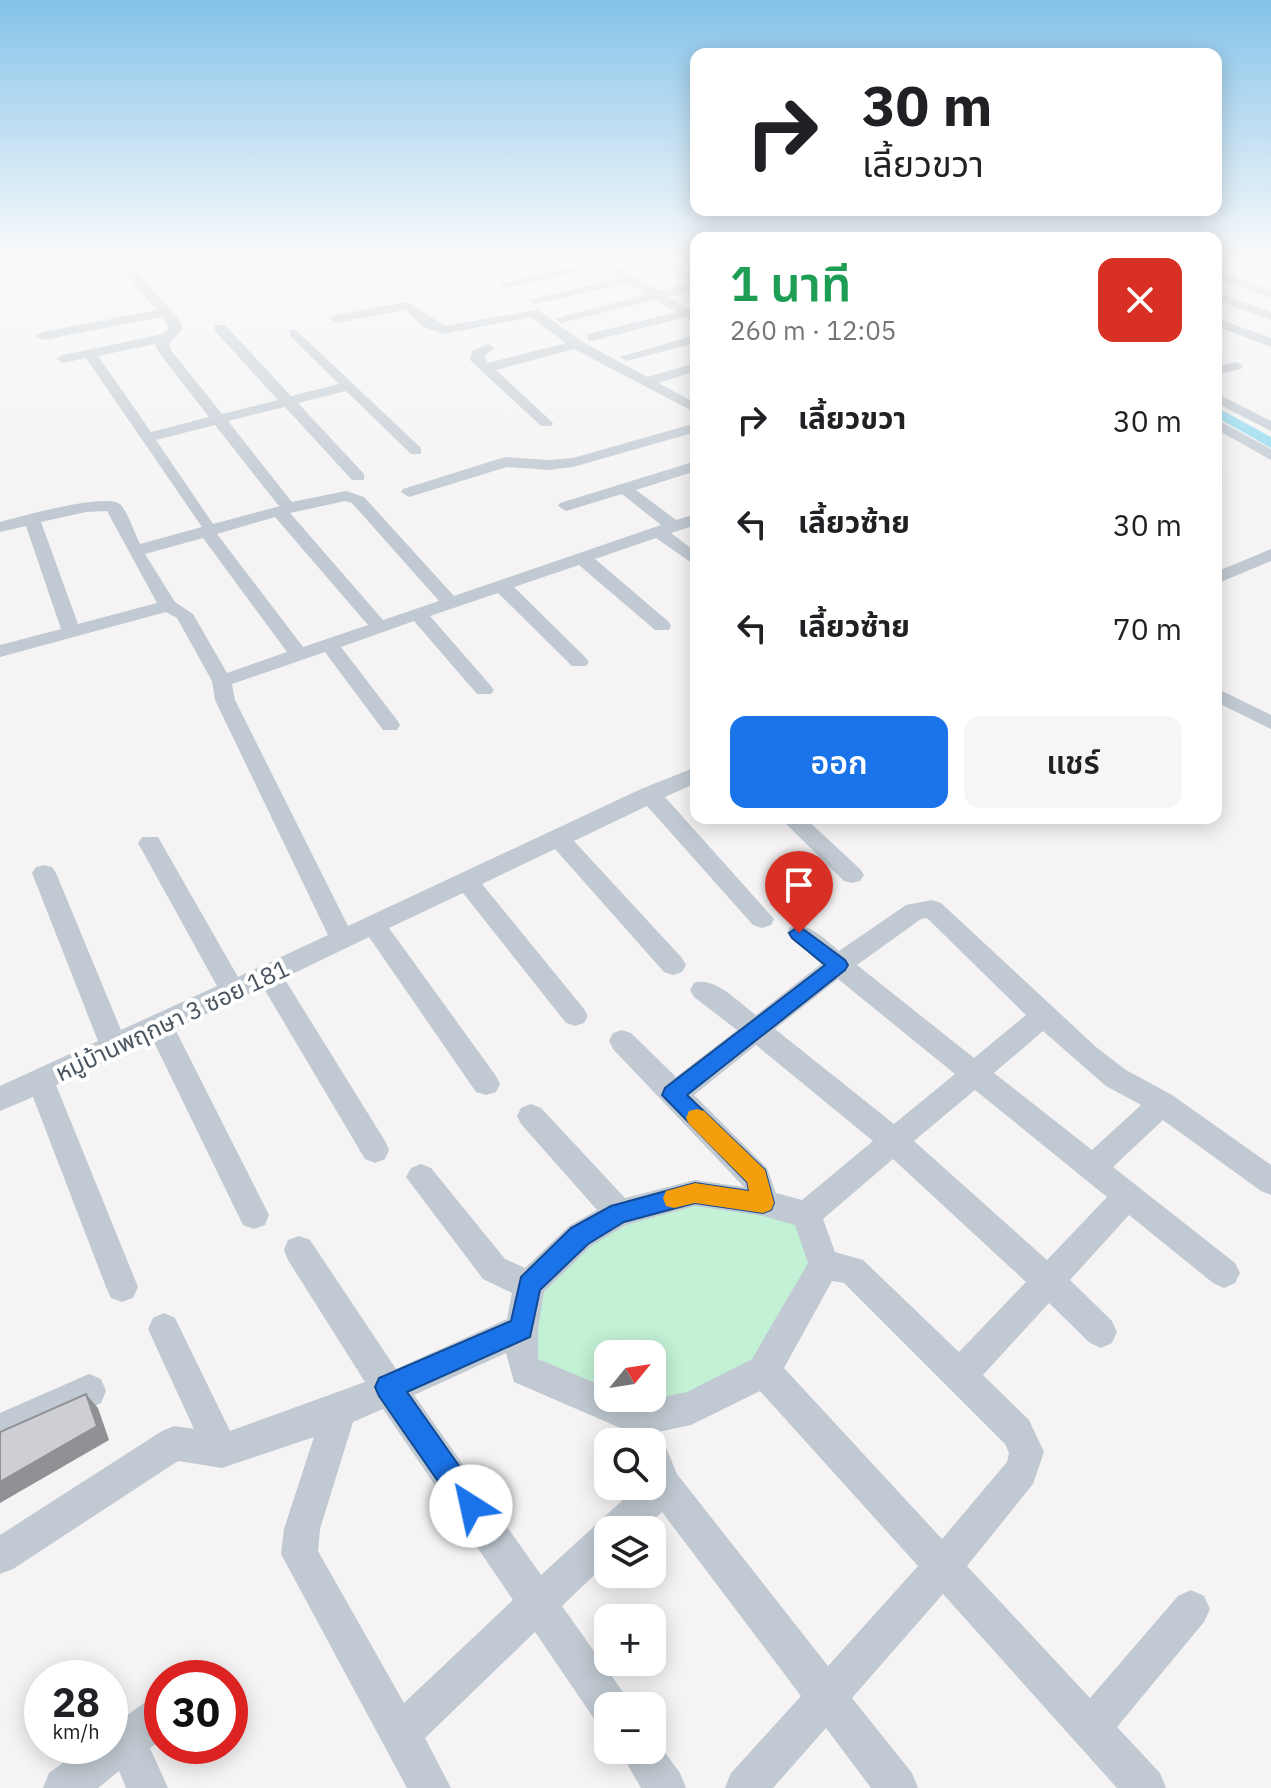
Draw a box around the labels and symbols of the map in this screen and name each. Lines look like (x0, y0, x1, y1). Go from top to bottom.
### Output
pin (765, 851, 833, 933)
street label: หมู่บ้านพฤกษา 3 ซอย 181 (50, 952, 294, 1088)
north arrow (594, 1340, 666, 1412)
position arrow (429, 1464, 513, 1548)
speed limit sign: 30 (144, 1660, 248, 1764)

